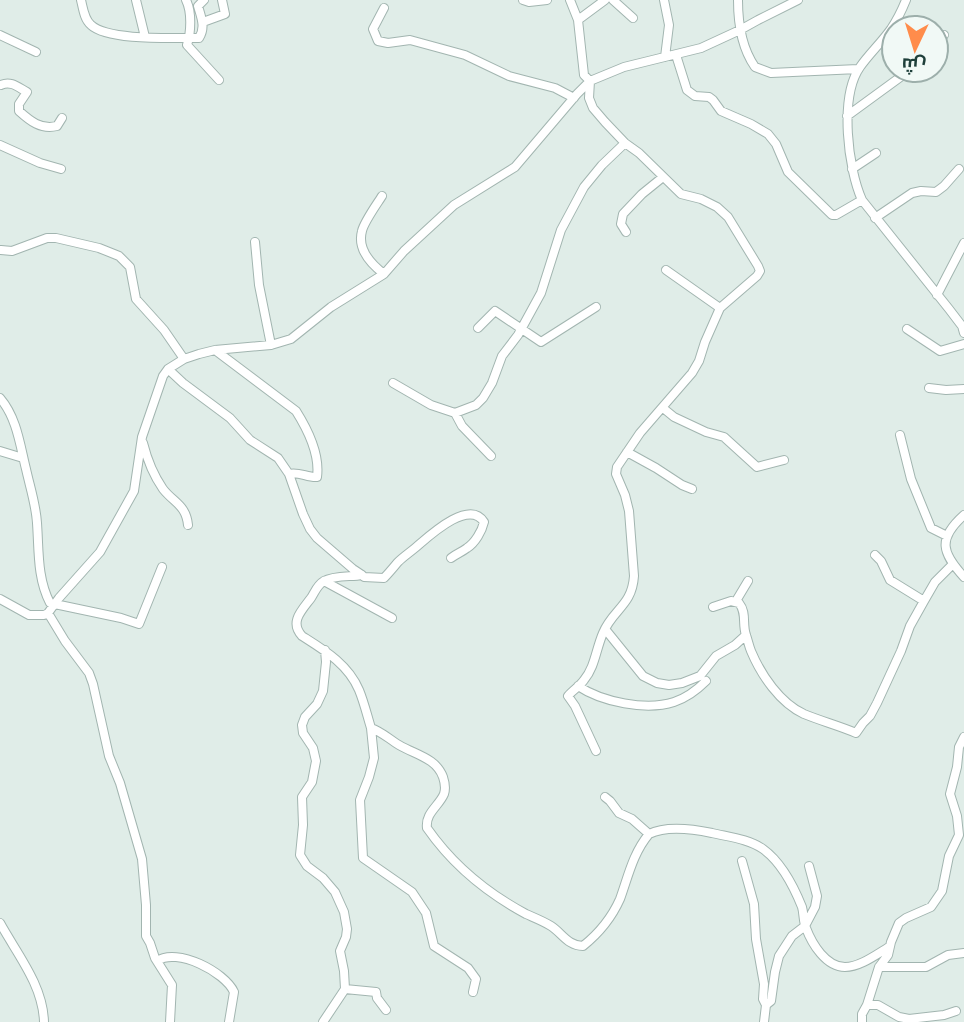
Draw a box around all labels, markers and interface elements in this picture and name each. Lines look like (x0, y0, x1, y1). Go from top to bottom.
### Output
north arrow (880, 14, 950, 84)
text: ش (901, 53, 927, 78)

